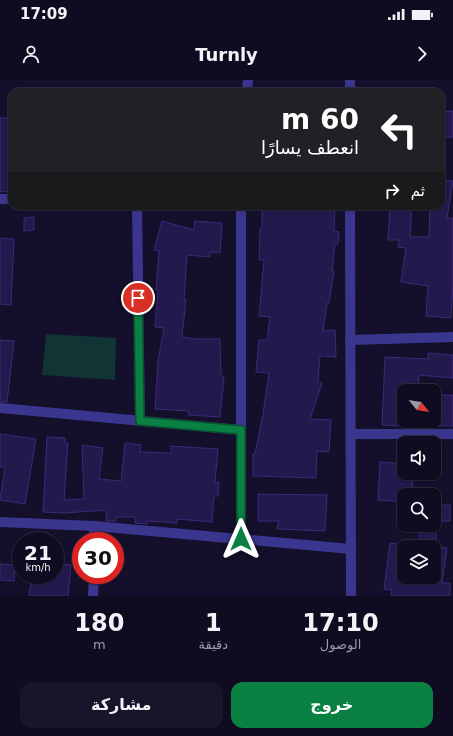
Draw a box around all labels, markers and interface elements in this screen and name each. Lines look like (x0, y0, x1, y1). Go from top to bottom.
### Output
text: 17:09 (20, 5, 68, 23)
icon: person (20, 43, 42, 65)
icon: forward (411, 43, 433, 65)
text: Turnly (195, 44, 258, 65)
text: 60 m (281, 103, 359, 136)
icon: left (373, 104, 425, 156)
text: انعطف يسارًا (261, 137, 359, 158)
icon: right (381, 180, 403, 202)
text: ثم (411, 182, 425, 200)
pin (121, 281, 155, 315)
icon: arrive (127, 287, 149, 309)
north arrow (397, 384, 441, 428)
map controls (397, 384, 441, 584)
button: sound (397, 436, 441, 480)
button: search (397, 488, 441, 532)
position arrow (220, 518, 262, 560)
speed limit sign: 30 (72, 532, 124, 584)
button: layers (397, 540, 441, 584)
text: 21 (24, 541, 52, 565)
text: km/h (25, 562, 51, 573)
text: 180 (74, 609, 124, 637)
text: 1 (205, 609, 222, 637)
text: 17:10 (302, 609, 379, 637)
text: m (93, 637, 106, 652)
text: دقيقة (199, 637, 228, 652)
text: الوصول (320, 637, 361, 652)
button: مشاركة (20, 682, 223, 728)
button: خروج (231, 682, 433, 728)

